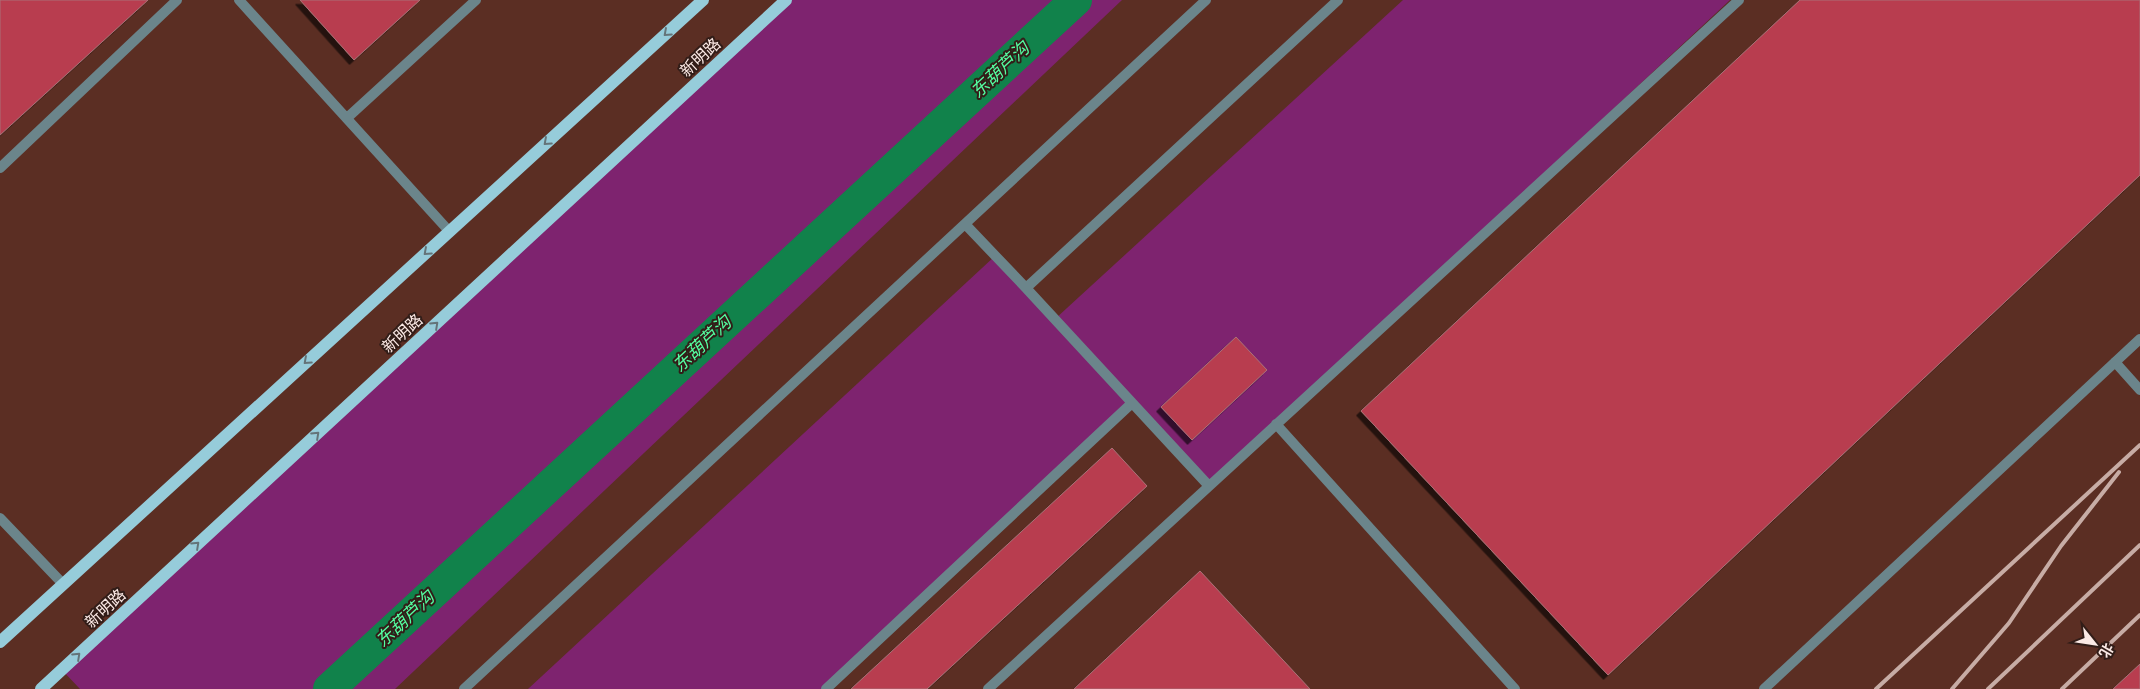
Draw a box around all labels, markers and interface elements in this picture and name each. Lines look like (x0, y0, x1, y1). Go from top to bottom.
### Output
one-way arrow (664, 27, 673, 36)
street label: 新明路 (676, 33, 725, 81)
water label: 东葫芦沟 (965, 35, 1035, 103)
one-way arrow (543, 136, 552, 145)
one-way arrow (423, 246, 432, 255)
street label: 新明路 (378, 309, 427, 357)
water label: 东葫芦沟 (667, 309, 737, 377)
one-way arrow (429, 322, 438, 331)
one-way arrow (303, 355, 312, 364)
one-way arrow (310, 432, 319, 441)
one-way arrow (191, 542, 200, 551)
street label: 新明路 (81, 584, 130, 632)
water label: 东葫芦沟 (370, 584, 440, 652)
north arrow (2070, 619, 2120, 669)
text: 北 (2095, 640, 2118, 661)
one-way arrow (72, 653, 81, 662)

